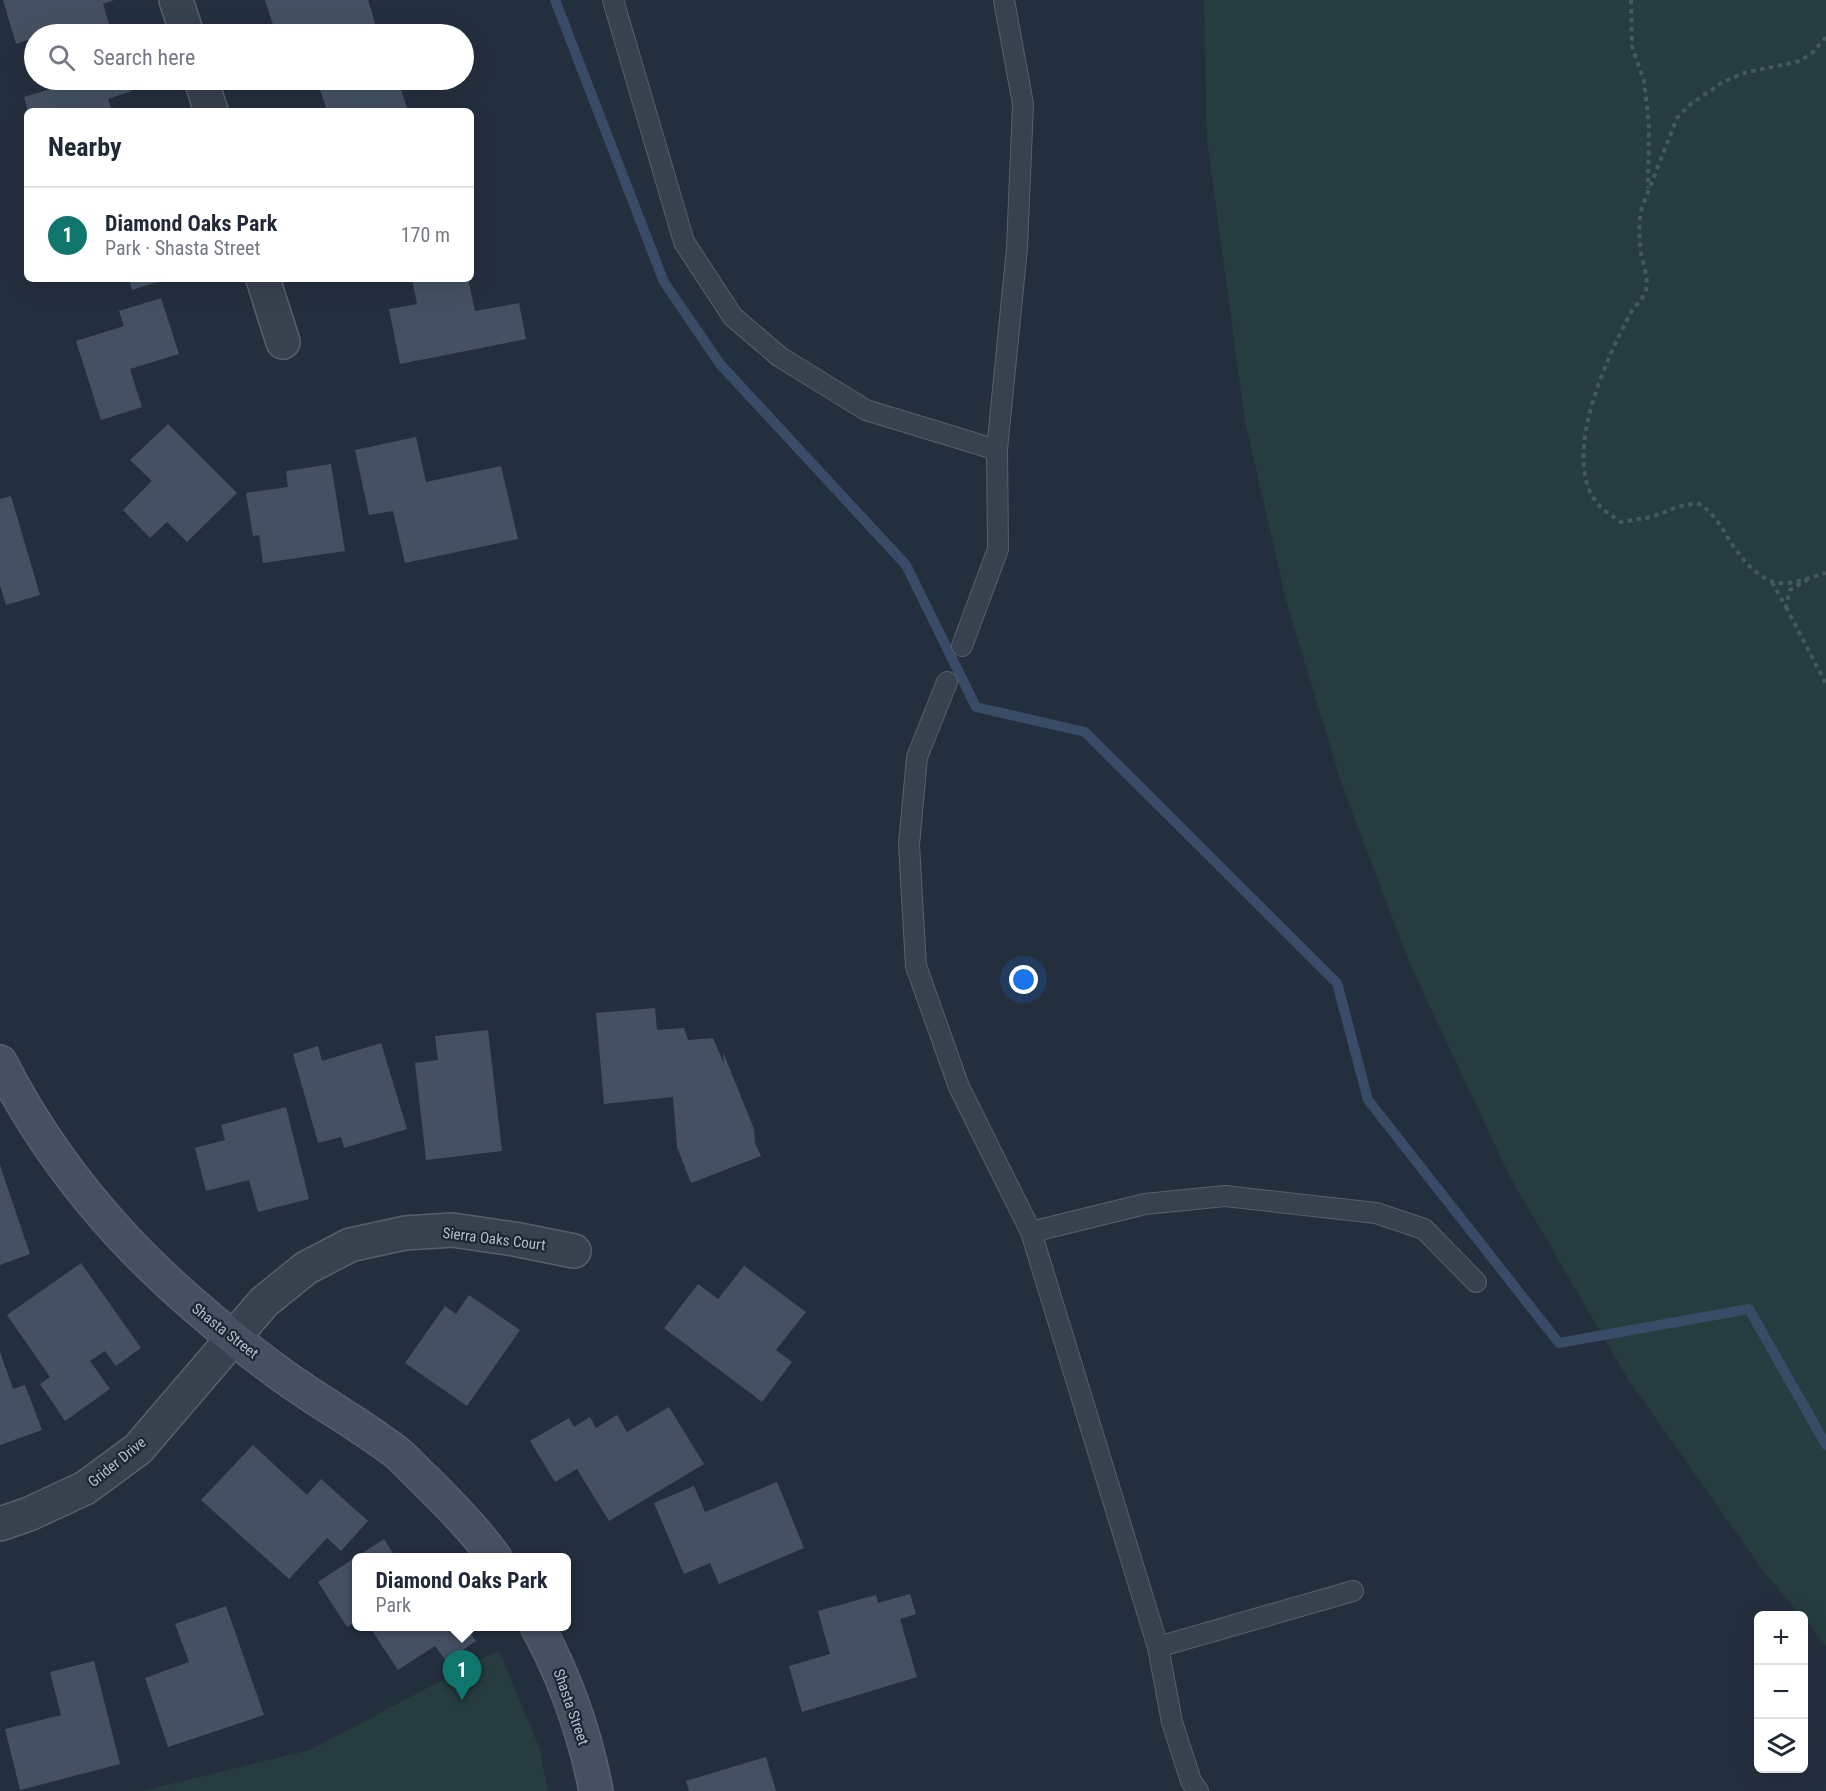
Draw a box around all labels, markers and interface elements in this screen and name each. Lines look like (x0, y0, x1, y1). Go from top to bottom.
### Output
search box (24, 24, 474, 90)
icon: search (45, 41, 78, 74)
text: Search here (93, 45, 195, 70)
text: Nearby (48, 132, 122, 162)
text: Diamond Oaks Park (105, 211, 277, 236)
text: 1 (62, 223, 73, 247)
text: 170 m (401, 223, 450, 247)
text: Park · Shasta Street (105, 236, 260, 260)
your location (1009, 965, 1038, 994)
street label: Sierra Oaks Court (441, 1224, 547, 1254)
street label: Shasta Street (188, 1300, 262, 1362)
street label: Grider Drive (84, 1433, 150, 1491)
popup (352, 1553, 571, 1631)
text: Diamond Oaks Park (375, 1568, 548, 1593)
text: Park (375, 1593, 411, 1617)
map controls (1754, 1611, 1808, 1773)
button: + (1754, 1611, 1808, 1665)
pin: 1 (442, 1650, 482, 1700)
button: − (1754, 1665, 1808, 1719)
street label: Shasta Street (550, 1667, 592, 1747)
button: layers (1754, 1719, 1808, 1773)

